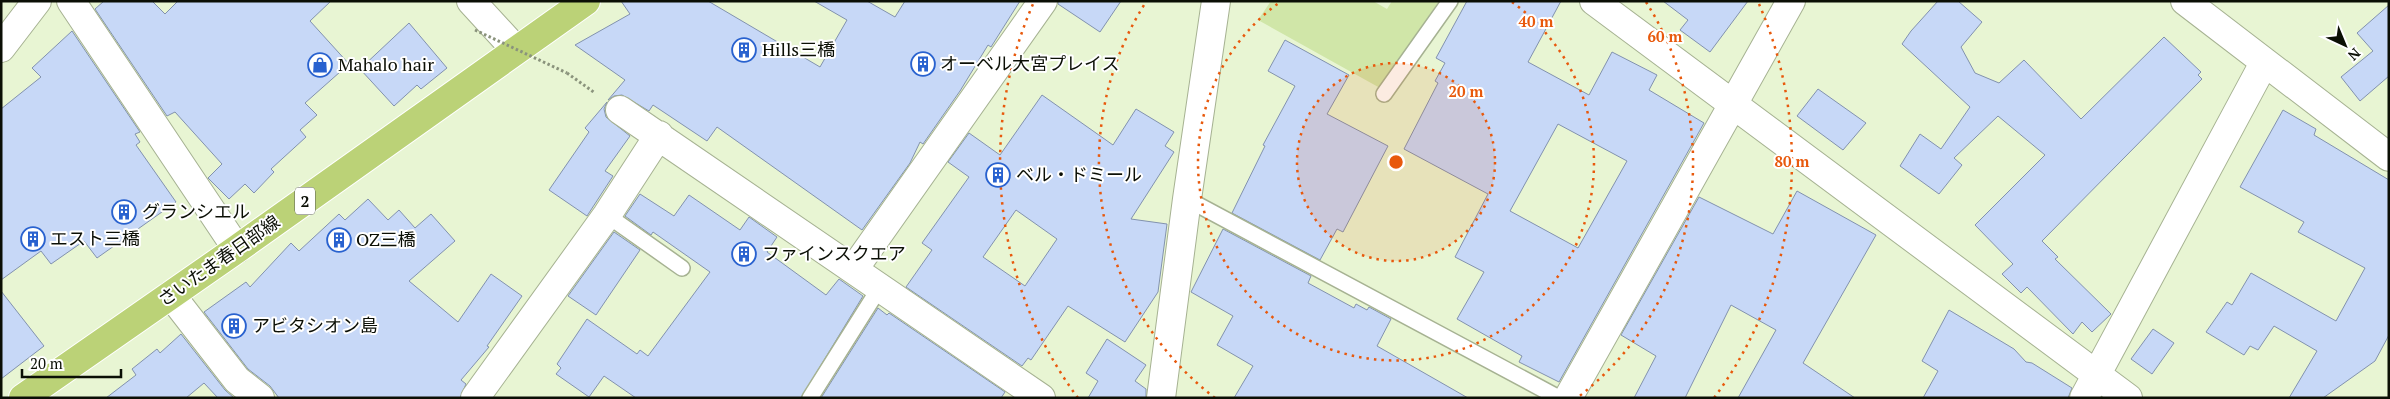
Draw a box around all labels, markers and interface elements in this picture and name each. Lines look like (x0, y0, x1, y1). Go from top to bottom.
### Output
text: 40 m (1519, 11, 1554, 31)
north arrow (2320, 20, 2370, 70)
text: 60 m (1648, 26, 1683, 46)
building icon: Hills三橋 (731, 37, 757, 63)
place label: Hills三橋 (762, 37, 835, 61)
text: N (2344, 44, 2365, 65)
building icon: オーベル大宮プレイス (910, 51, 936, 77)
place label: オーベル大宮プレイス (940, 51, 1119, 75)
shop icon: Mahalo hair (307, 52, 333, 78)
place label: Mahalo hair (338, 52, 434, 76)
text: 20 m (1449, 81, 1484, 101)
text: 80 m (1775, 151, 1810, 171)
centre of rings (1387, 153, 1405, 171)
building icon: ベル・ドミール (985, 162, 1011, 188)
place label: ベル・ドミール (1016, 162, 1142, 186)
road number: 2 (295, 188, 315, 215)
building icon: グランシエル (111, 199, 137, 225)
place label: グランシエル (142, 199, 250, 223)
street label: さいたま春日部線 (153, 209, 284, 311)
building icon: エスト三橋 (20, 226, 46, 252)
place label: エスト三橋 (50, 226, 140, 250)
building icon: OZ三橋 (326, 227, 352, 253)
place label: OZ三橋 (356, 227, 416, 251)
building icon: ファインスクエア (731, 241, 757, 267)
place label: ファインスクエア (762, 241, 906, 265)
building icon: アビタシオン島 (221, 313, 247, 339)
place label: アビタシオン島 (252, 313, 378, 337)
scale bar (22, 346, 121, 378)
text: 20 m (30, 353, 63, 373)

